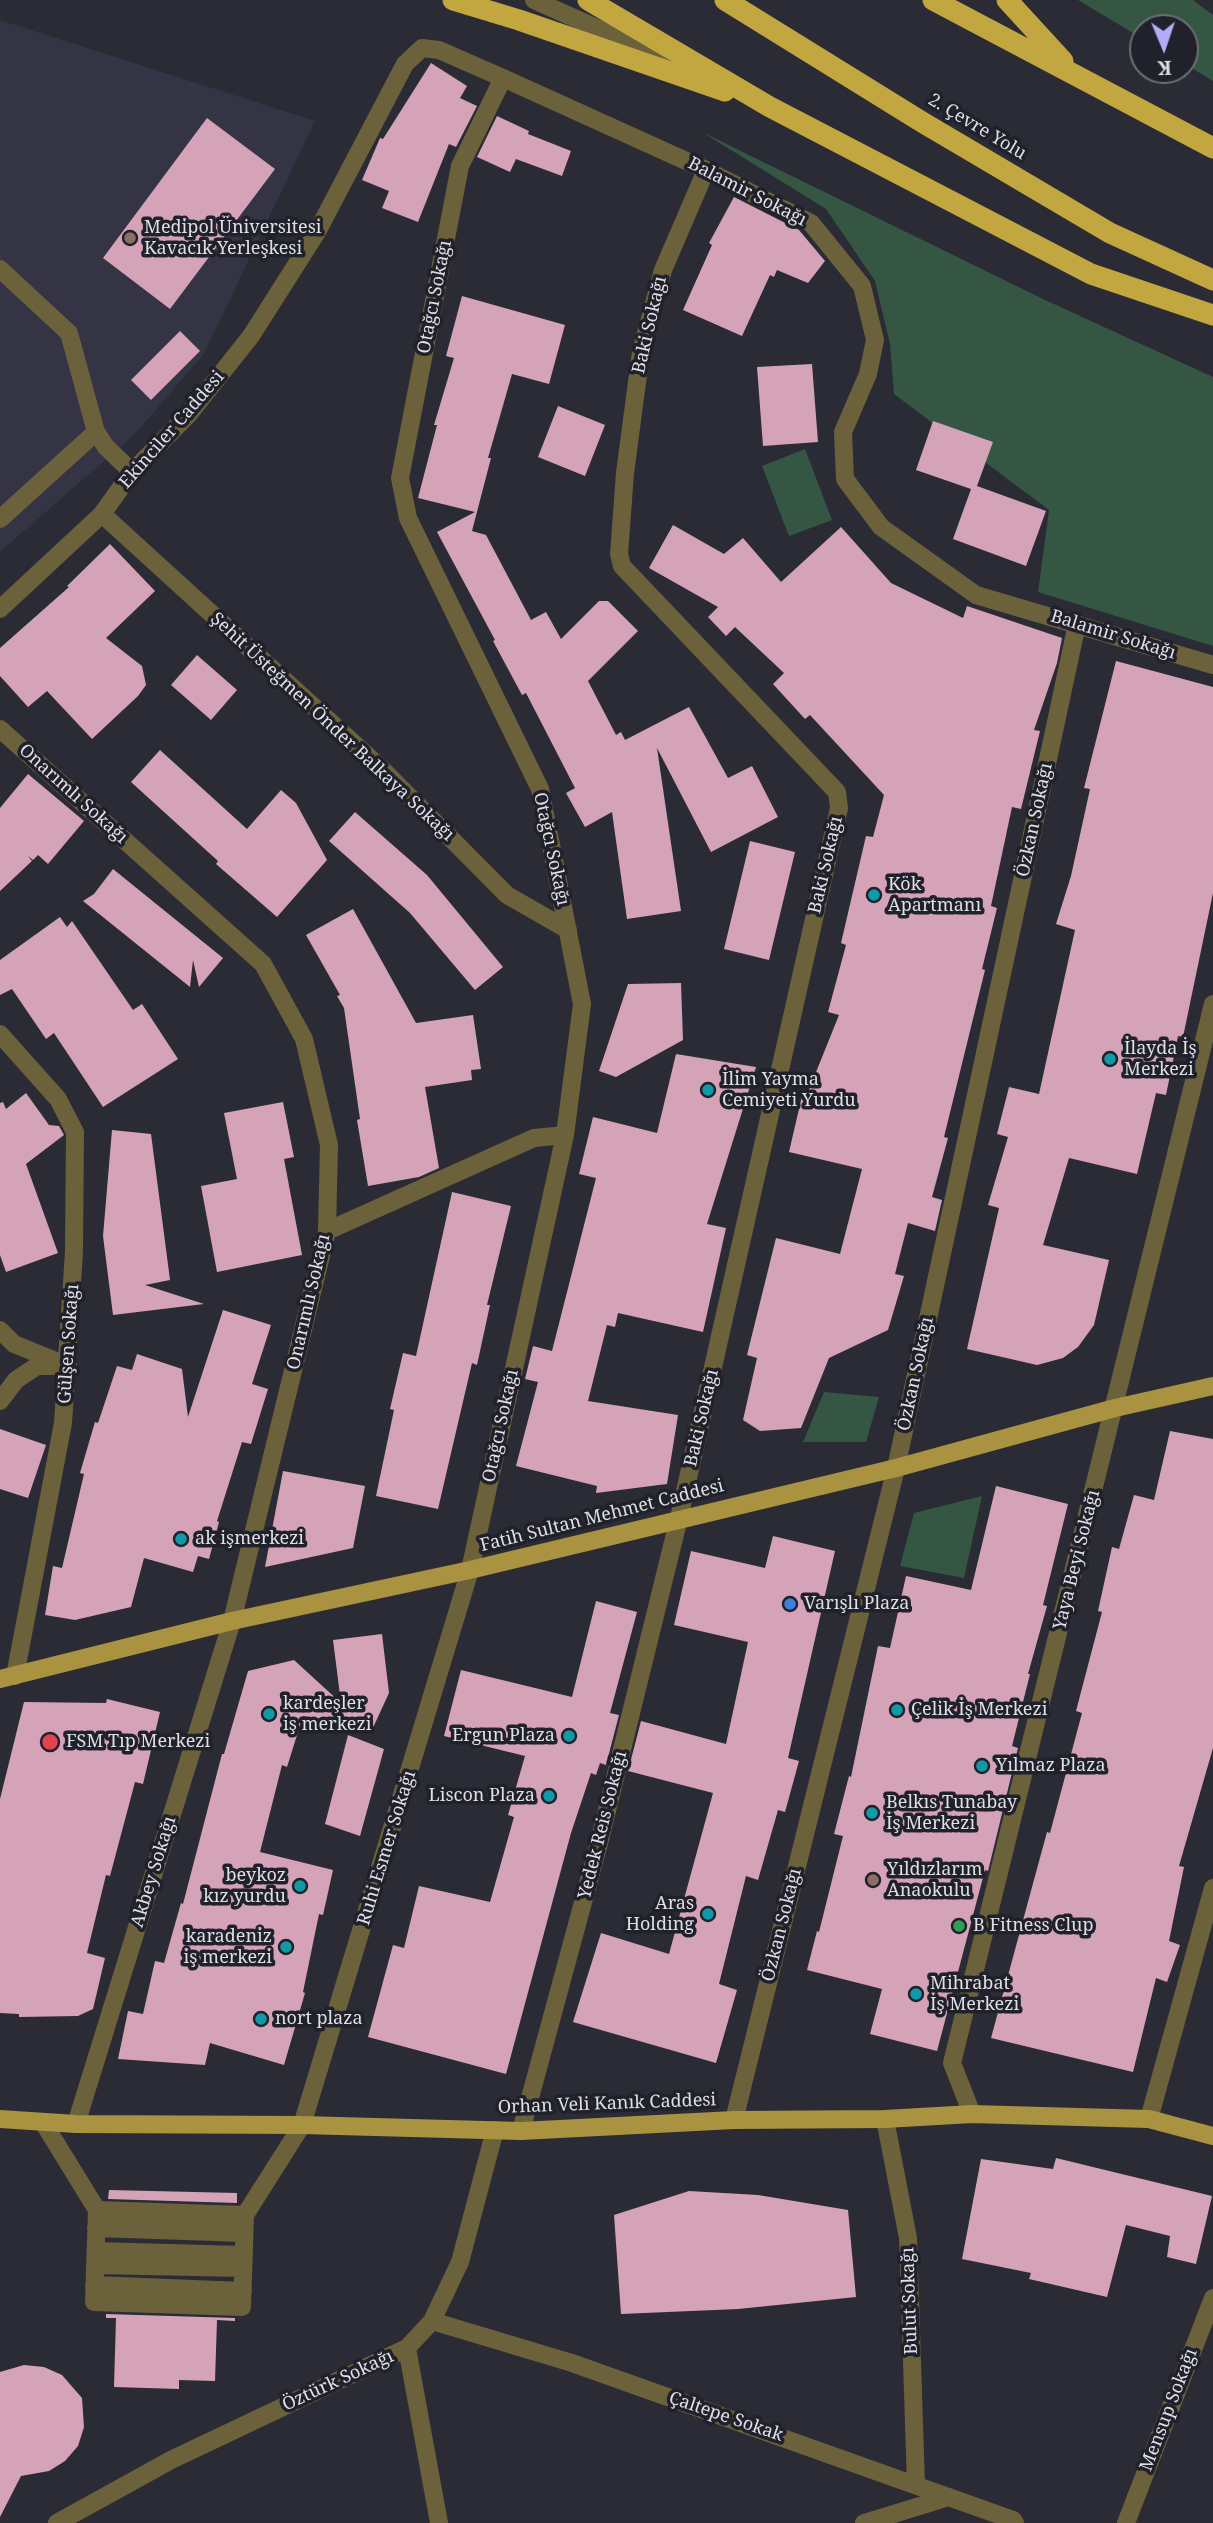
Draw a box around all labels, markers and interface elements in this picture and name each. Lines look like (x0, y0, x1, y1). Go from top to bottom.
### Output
north arrow (1129, 14, 1199, 84)
text: K (1157, 55, 1172, 81)
street label: 2. Çevre Yolu (924, 89, 1030, 165)
street label: Balamir Sokağı (684, 153, 810, 231)
place label: Medipol Üniversitesi Kavacık Yerleşkesi (144, 217, 322, 260)
marker: Medipol Üniversitesi Kavacık Yerleşkesi (122, 230, 138, 246)
street label: Otağcı Sokağı (413, 238, 457, 356)
street label: Baki Sokağı (628, 274, 672, 376)
street label: Ekinciler Caddesi (115, 367, 229, 493)
street label: Balamir Sokağı (1048, 606, 1178, 664)
street label: Şehit Üsteğmen Önder Balkaya Sokağı (206, 608, 458, 846)
street label: Onarımlı Sokağı (14, 740, 132, 848)
street label: Özkan Sokağı (1012, 761, 1058, 879)
street label: Otağcı Sokağı (528, 790, 574, 908)
street label: Baki Sokağı (804, 814, 848, 916)
place label: Kök Apartmanı (888, 874, 981, 917)
marker: Kök Apartmanı (866, 887, 882, 903)
place label: İlayda İş Merkezi (1124, 1038, 1197, 1080)
marker: İlayda İş Merkezi (1102, 1051, 1118, 1067)
place label: İlim Yayma Cemiyeti Yurdu (722, 1069, 856, 1112)
marker: İlim Yayma Cemiyeti Yurdu (700, 1082, 716, 1098)
street label: Onarımlı Sokağı (283, 1232, 335, 1372)
street label: Gülşen Sokağı (54, 1283, 84, 1405)
street label: Özkan Sokağı (893, 1315, 939, 1433)
street label: Otağcı Sokağı (478, 1367, 524, 1485)
street label: Baki Sokağı (680, 1367, 724, 1469)
street label: Fatih Sultan Mehmet Caddesi (478, 1475, 726, 1557)
street label: Yaya Beyi Sokağı (1049, 1488, 1105, 1632)
place label: ak işmerkezi (195, 1528, 304, 1550)
marker: ak işmerkezi (173, 1531, 189, 1547)
place label: Varışlı Plaza (804, 1593, 909, 1615)
marker: Varışlı Plaza (782, 1596, 798, 1612)
place label: kardeşler iş merkezi (283, 1693, 371, 1736)
place label: Çelik İş Merkezi (911, 1699, 1047, 1721)
marker: Çelik İş Merkezi (889, 1702, 905, 1718)
marker: kardeşler iş merkezi (261, 1706, 277, 1722)
place label: Ergun Plaza (452, 1725, 555, 1747)
marker: Ergun Plaza (561, 1728, 577, 1744)
place label: FSM Tıp Merkezi (66, 1731, 210, 1753)
marker: FSM Tıp Merkezi (40, 1732, 60, 1752)
street label: Yedek Reis Sokağı (574, 1749, 632, 1901)
place label: Yılmaz Plaza (996, 1755, 1106, 1777)
marker: Yılmaz Plaza (974, 1758, 990, 1774)
street label: Ruhi Esmer Sokağı (353, 1768, 421, 1928)
place label: Liscon Plaza (428, 1785, 535, 1807)
marker: Liscon Plaza (541, 1788, 557, 1804)
place label: Belkıs Tunabay İş Merkezi (886, 1792, 1017, 1834)
marker: Belkıs Tunabay İş Merkezi (864, 1805, 880, 1821)
street label: Akbey Sokağı (127, 1814, 181, 1930)
place label: Yıldızlarım Anaokulu (887, 1859, 983, 1902)
place label: beykoz kız yurdu (203, 1865, 286, 1908)
street label: Özkan Sokağı (758, 1866, 806, 1984)
marker: Yıldızlarım Anaokulu (865, 1872, 881, 1888)
marker: beykoz kız yurdu (292, 1878, 308, 1894)
place label: Aras Holding (626, 1893, 694, 1936)
marker: Aras Holding (700, 1906, 716, 1922)
place label: B Fitness Clup (973, 1915, 1093, 1937)
marker: B Fitness Clup (951, 1918, 967, 1934)
place label: karadeniz iş merkezi (184, 1926, 272, 1968)
marker: karadeniz iş merkezi (278, 1939, 294, 1955)
place label: Mihrabat İş Merkezi (930, 1973, 1019, 2016)
marker: Mihrabat İş Merkezi (908, 1986, 924, 2002)
place label: nort plaza (275, 2008, 363, 2030)
marker: nort plaza (253, 2011, 269, 2027)
street label: Orhan Veli Kanık Caddesi (497, 2089, 717, 2119)
street label: Bulut Sokağı (897, 2247, 923, 2355)
street label: Öztürk Sokağı (279, 2346, 397, 2416)
street label: Mensup Sokağı (1136, 2346, 1202, 2474)
street label: Çaltepe Sokak (666, 2387, 786, 2447)

